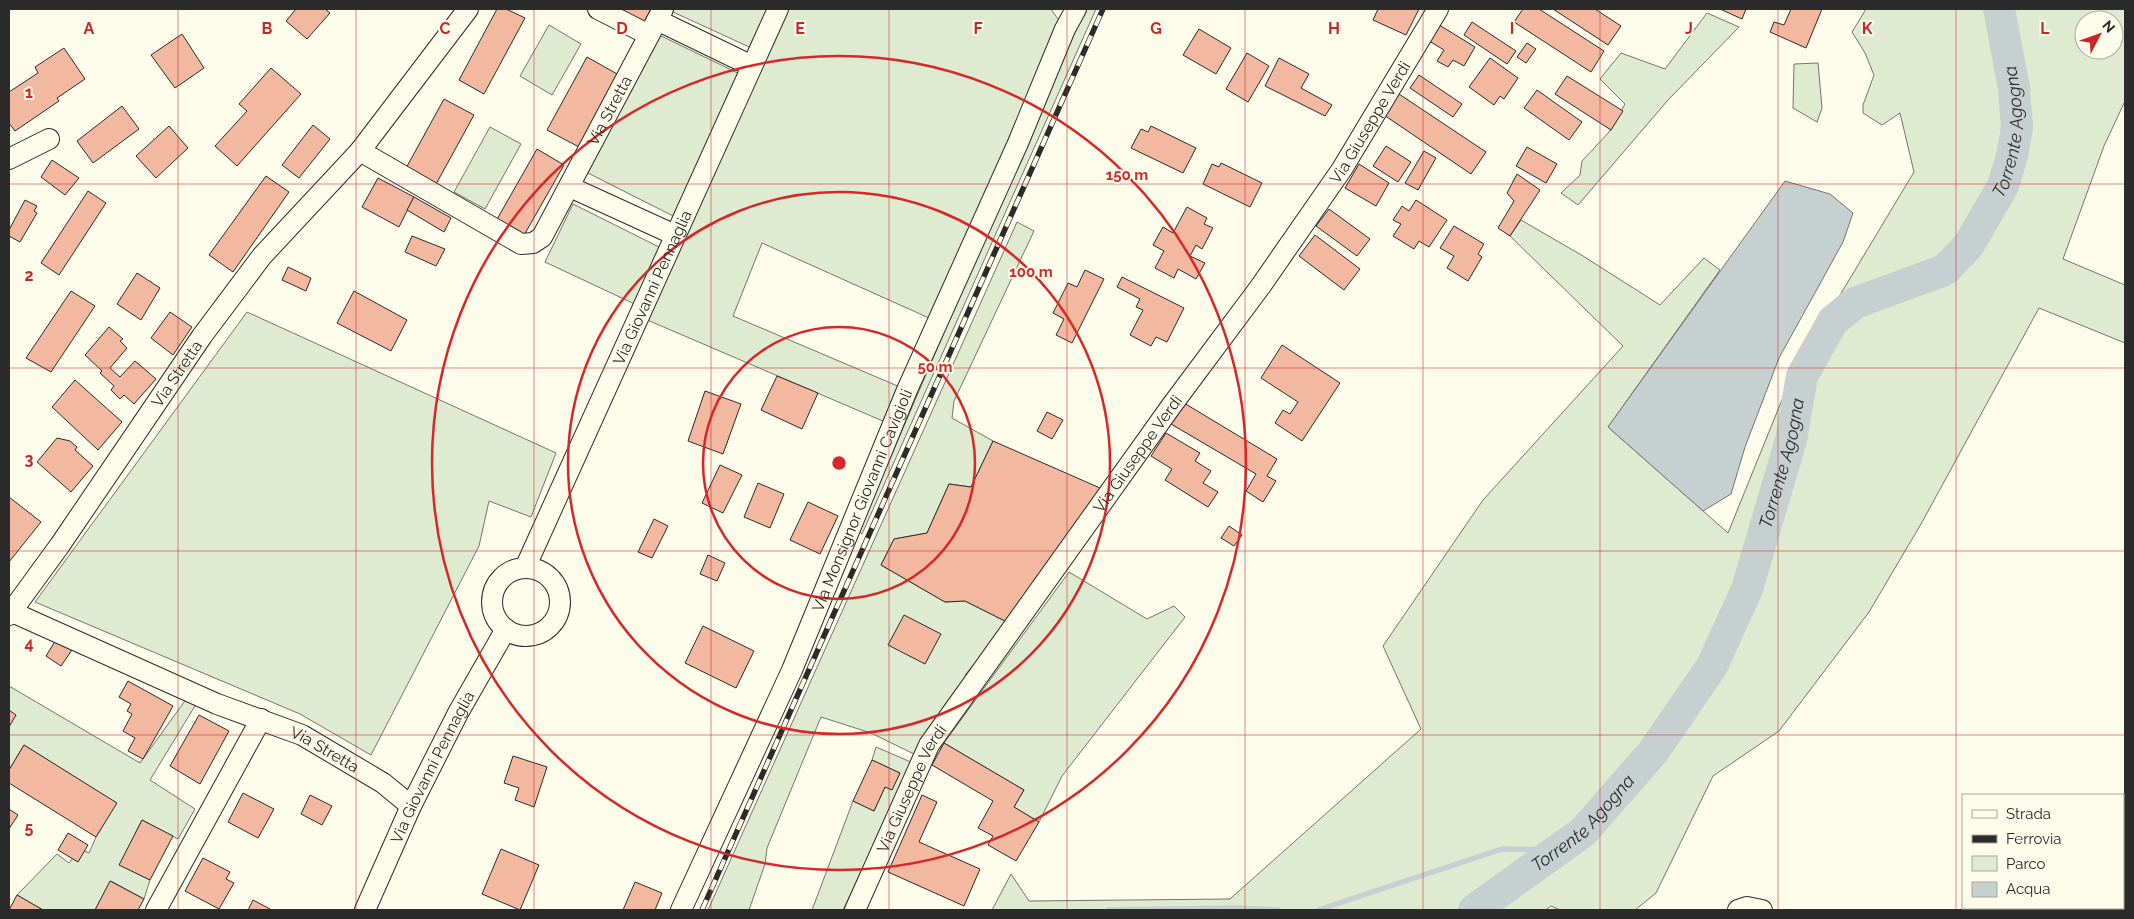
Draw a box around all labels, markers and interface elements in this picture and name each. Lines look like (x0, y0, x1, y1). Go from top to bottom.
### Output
north arrow (2074, 10, 2124, 60)
text: N (2099, 17, 2118, 36)
text: A (84, 19, 95, 38)
text: B (262, 19, 273, 38)
text: C (440, 19, 451, 38)
text: D (616, 19, 628, 38)
text: E (795, 19, 805, 38)
text: F (973, 19, 983, 38)
text: G (1150, 19, 1162, 38)
text: H (1328, 19, 1340, 38)
text: I (1510, 19, 1514, 38)
text: J (1685, 19, 1693, 38)
text: K (1862, 19, 1873, 38)
text: L (2040, 19, 2050, 38)
street label: Via Giuseppe Verdi (1326, 58, 1414, 187)
water label: Torrente Agogna (1988, 64, 2027, 201)
street label: Via Stretta (583, 73, 636, 149)
text: 1 (25, 83, 33, 102)
text: 150 m (1106, 166, 1148, 184)
street label: Via Giovanni Pennaglia (609, 207, 696, 368)
text: 100 m (1009, 263, 1053, 281)
text: 2 (24, 266, 34, 285)
street label: Via Stretta (148, 337, 206, 411)
text: 50 m (917, 358, 953, 376)
street label: Via Monsignor Giovanni Cavigioli (808, 386, 916, 615)
street label: Via Giuseppe Verdi (1089, 392, 1186, 516)
water label: Torrente Agogna (1755, 396, 1808, 531)
text: 3 (25, 450, 34, 469)
centre of rings (830, 454, 848, 472)
text: 4 (24, 634, 34, 653)
street label: Via Giovanni Pennaglia (387, 688, 479, 846)
street label: Via Giuseppe Verdi (873, 721, 950, 856)
street label: Via Stretta (288, 723, 362, 777)
water label: Torrente Agogna (1527, 770, 1639, 876)
legend (1962, 794, 2124, 909)
text: Strada (2006, 805, 2051, 823)
text: 5 (25, 818, 34, 837)
text: Ferrovia (2006, 830, 2062, 848)
text: Parco (2006, 855, 2046, 873)
text: Acqua (2006, 880, 2050, 898)

